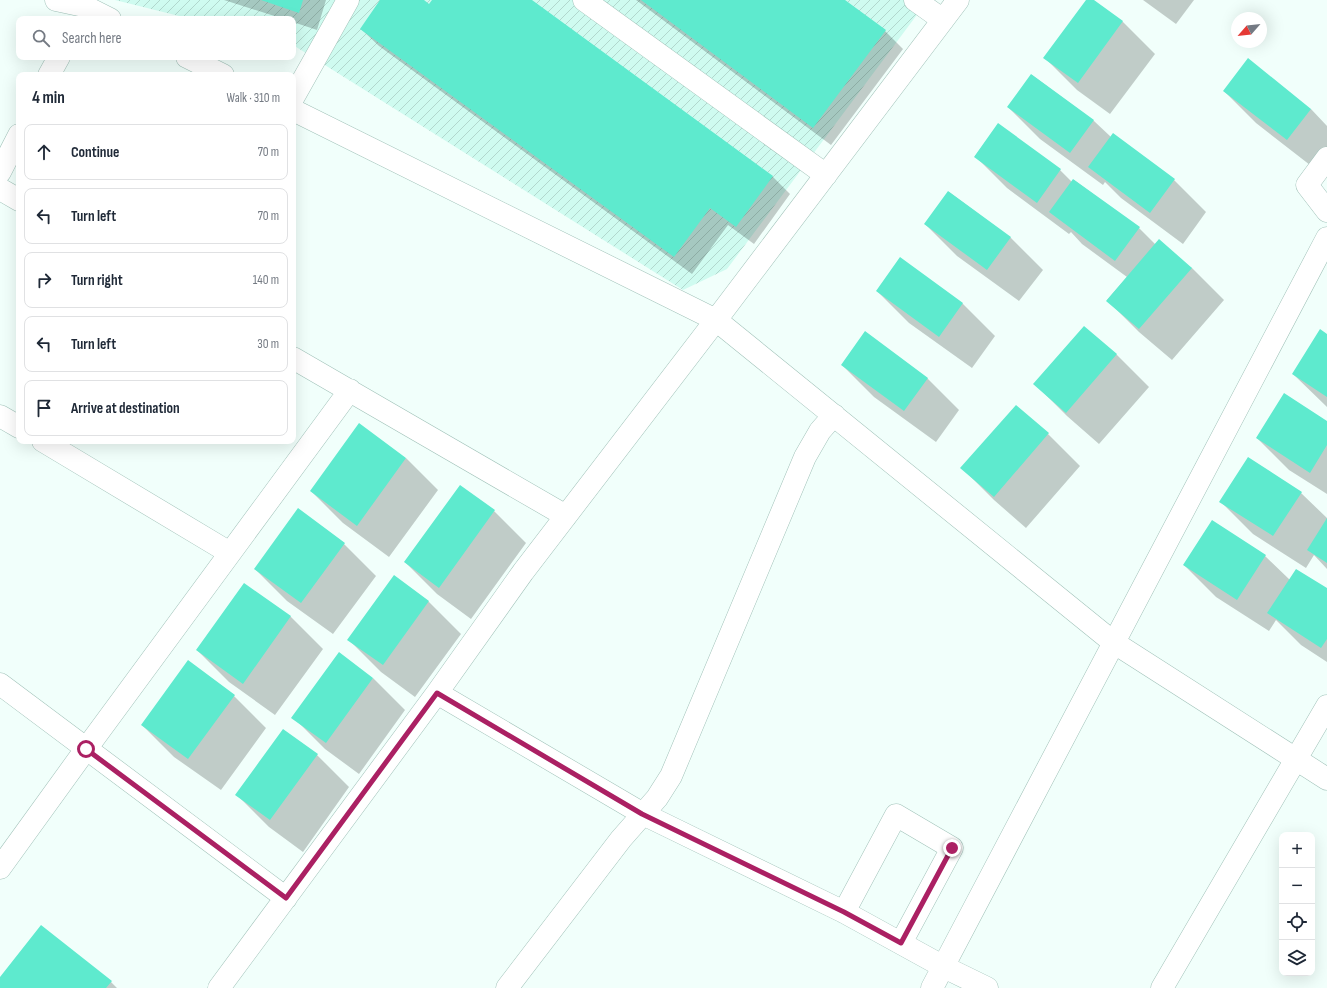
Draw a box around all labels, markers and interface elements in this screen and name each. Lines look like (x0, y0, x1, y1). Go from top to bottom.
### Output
north arrow (1231, 12, 1267, 48)
search box (16, 16, 296, 60)
icon: search (30, 27, 52, 49)
text: Search here (62, 29, 122, 48)
text: 4 min (32, 88, 65, 108)
text: Walk · 310 m (227, 90, 280, 106)
icon: ahead (33, 141, 55, 163)
text: Continue (71, 143, 120, 162)
text: 70 m (258, 144, 279, 160)
icon: left (33, 205, 55, 227)
text: Turn left (71, 207, 116, 226)
text: 70 m (258, 208, 279, 224)
icon: right (33, 269, 55, 291)
text: Turn right (71, 271, 123, 290)
text: 140 m (253, 272, 279, 288)
icon: left (33, 333, 55, 355)
text: Turn left (71, 335, 116, 354)
text: 30 m (257, 336, 279, 352)
icon: arrive (33, 397, 55, 419)
text: Arrive at destination (71, 399, 180, 418)
route start (77, 740, 95, 758)
map controls (1279, 832, 1315, 976)
button: + (1279, 832, 1315, 868)
route end (943, 839, 961, 857)
button: − (1279, 868, 1315, 904)
button: locate (1279, 904, 1315, 940)
button: layers (1279, 940, 1315, 976)

